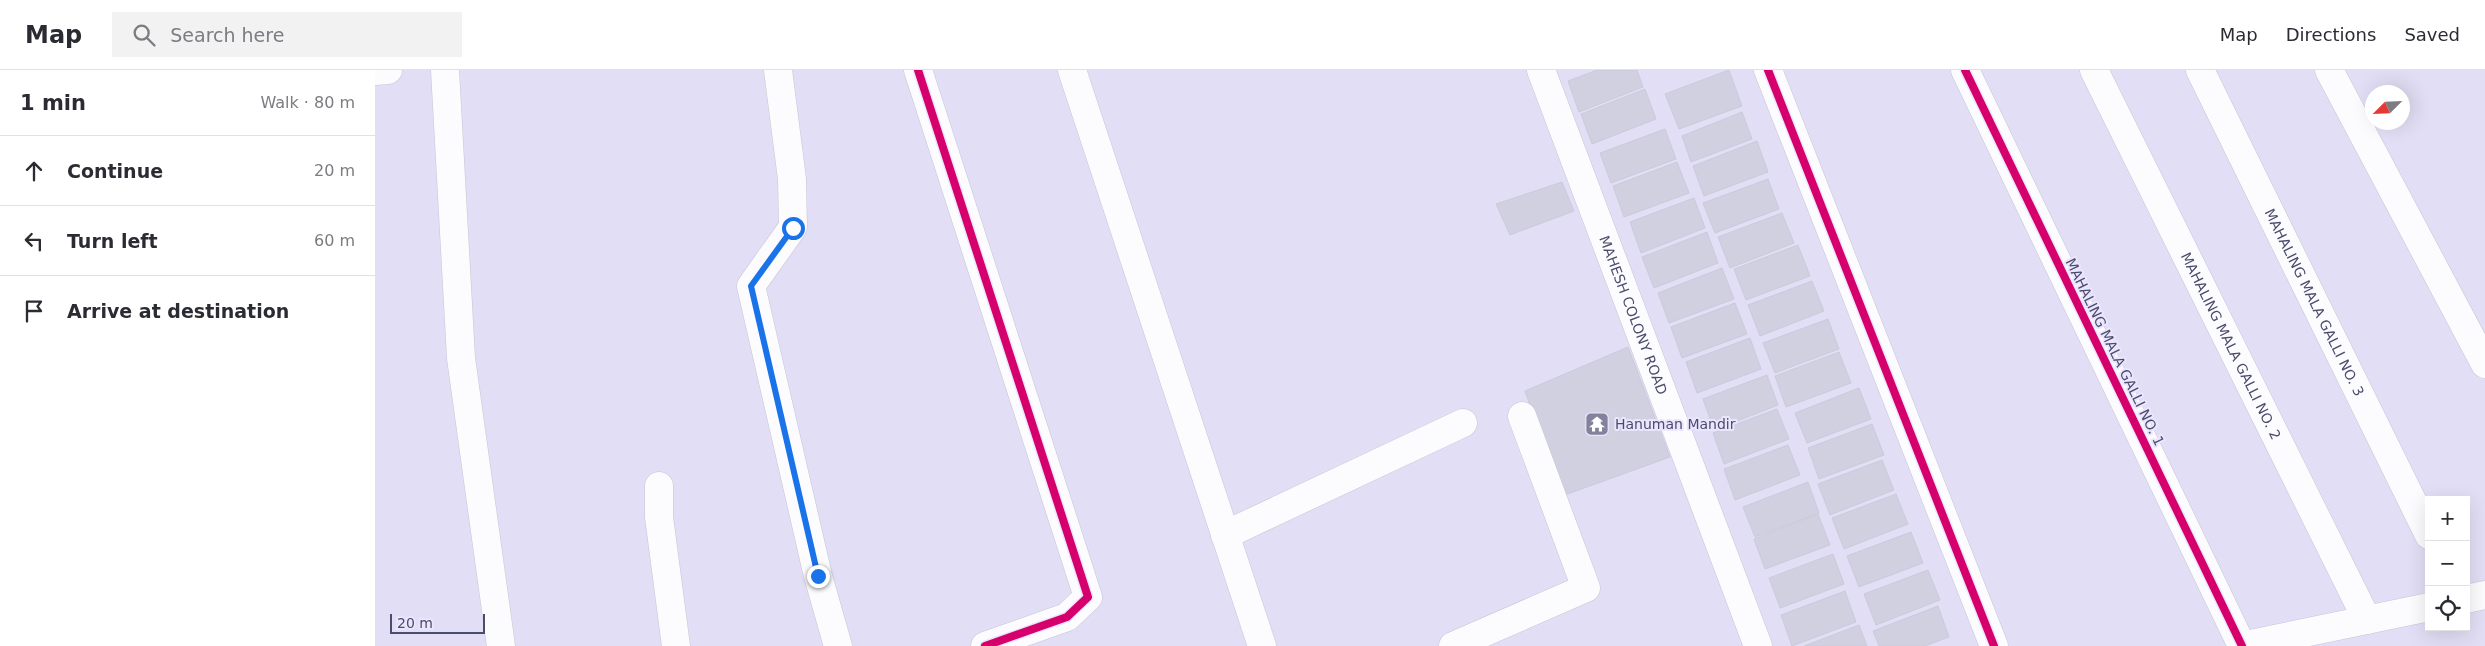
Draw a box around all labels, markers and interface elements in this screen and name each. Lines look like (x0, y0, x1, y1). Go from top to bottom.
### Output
search box (112, 12, 462, 57)
text: Map (25, 21, 82, 49)
icon: search (130, 21, 158, 49)
text: Search here (170, 24, 284, 46)
text: Map (2220, 24, 2258, 45)
text: Directions (2286, 24, 2376, 45)
text: Saved (2404, 24, 2460, 45)
north arrow (2365, 85, 2410, 130)
text: 1 min (20, 91, 86, 115)
text: Walk · 80 m (260, 93, 355, 112)
icon: ahead (20, 157, 48, 185)
text: Continue (67, 160, 163, 182)
text: 20 m (314, 161, 355, 180)
street label: MAHALING MALA GALLI NO. 3 (2262, 206, 2367, 399)
route start (782, 217, 805, 240)
icon: left (20, 227, 48, 255)
text: Turn left (67, 230, 158, 252)
text: 60 m (314, 231, 355, 250)
street label: MAHESH COLONY ROAD (1596, 234, 1671, 397)
street label: MAHALING MALA GALLI NO. 2 (2178, 250, 2284, 442)
street label: MAHALING MALA GALLI NO. 1 (2063, 256, 2167, 448)
icon: arrive (20, 297, 48, 325)
text: Arrive at destination (67, 300, 289, 322)
temple icon: Hanuman Mandir (1584, 411, 1610, 437)
place label: Hanuman Mandir (1615, 416, 1736, 432)
map controls (2425, 496, 2470, 631)
button: + (2425, 496, 2470, 541)
button: − (2425, 541, 2470, 586)
route end (807, 565, 830, 588)
button: locate (2425, 586, 2470, 631)
scale bar (390, 611, 485, 634)
text: 20 m (397, 615, 433, 631)

